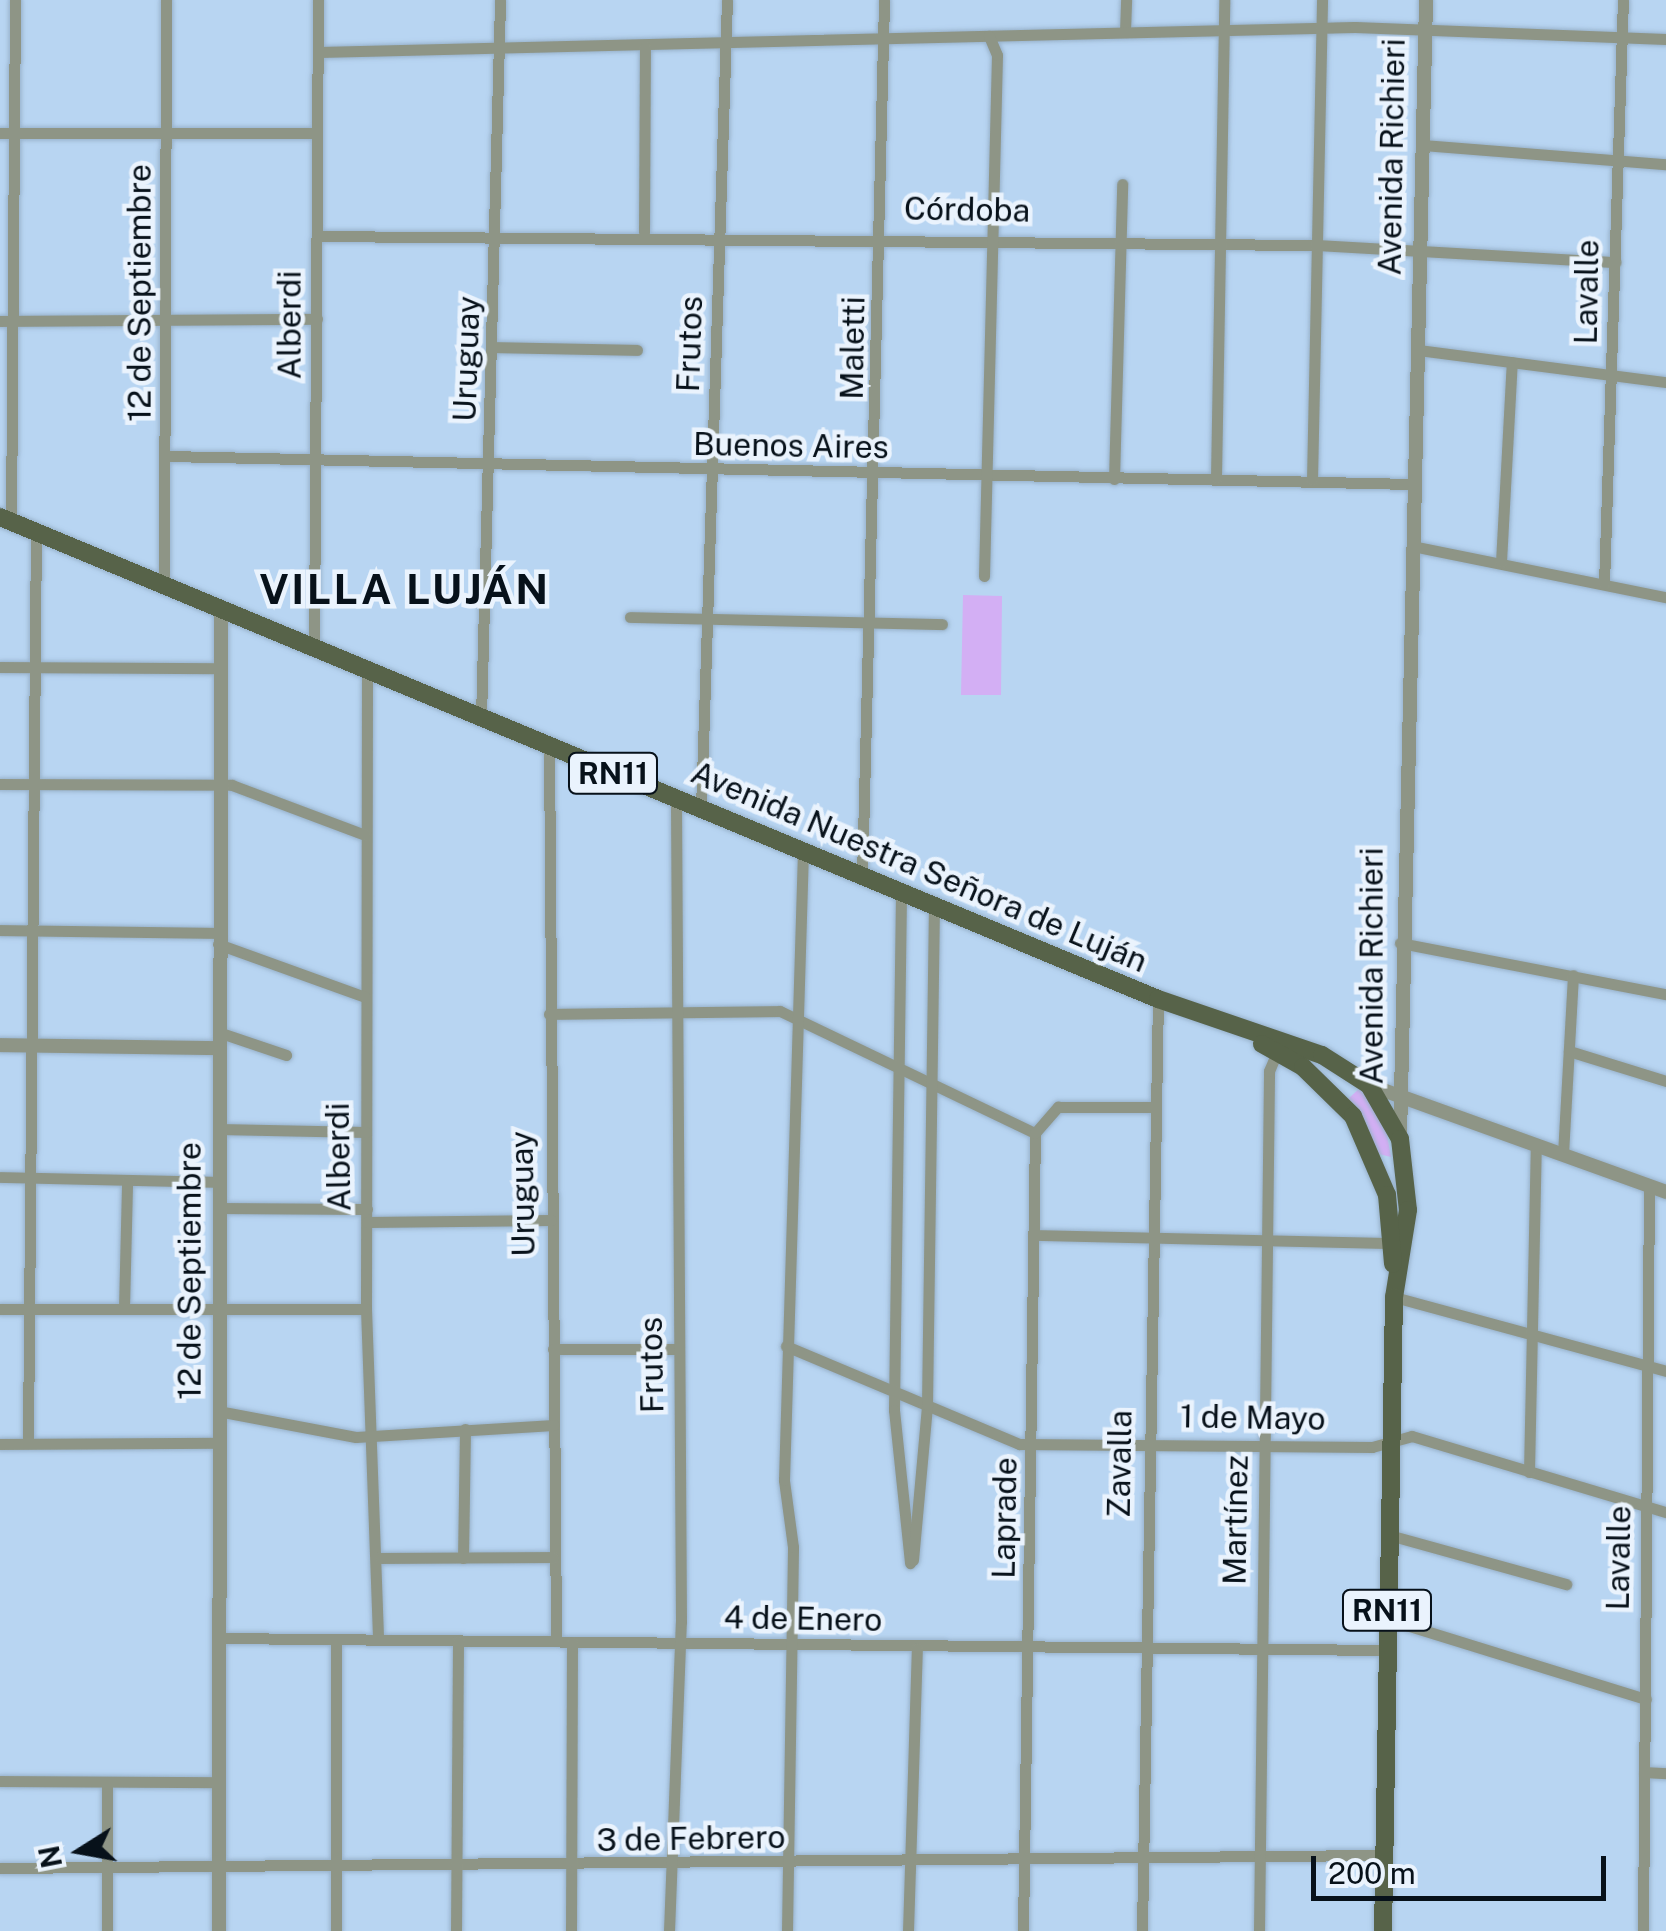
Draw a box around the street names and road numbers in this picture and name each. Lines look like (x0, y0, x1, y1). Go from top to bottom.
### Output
street label: Avenida Richieri (1371, 38, 1413, 276)
street label: 12 de Septiembre (121, 164, 159, 422)
street label: Córdoba (904, 190, 1030, 230)
street label: Lavalle (1567, 239, 1607, 345)
street label: Alberdi (271, 271, 309, 379)
street label: Uruguay (446, 295, 488, 423)
street label: Frutos (669, 295, 711, 393)
street label: Maletti (833, 296, 873, 400)
street label: Buenos Aires (693, 425, 889, 467)
road number: RN11 (566, 748, 660, 798)
street label: Avenida Nuestra Señora de Luján (685, 753, 1153, 981)
street label: Avenida Richieri (1353, 847, 1391, 1085)
street label: Alberdi (319, 1102, 359, 1212)
street label: Uruguay (503, 1131, 543, 1257)
street label: 12 de Septiembre (171, 1142, 209, 1400)
street label: Frutos (632, 1317, 672, 1413)
street label: 1 de Mayo (1180, 1398, 1326, 1438)
street label: Zavalla (1100, 1410, 1140, 1518)
street label: Martínez (1216, 1455, 1256, 1585)
street label: Laprade (985, 1457, 1025, 1579)
street label: Lavalle (1599, 1505, 1639, 1611)
road number: RN11 (1340, 1585, 1434, 1635)
street label: 4 de Enero (723, 1598, 883, 1640)
street label: 3 de Febrero (596, 1818, 786, 1860)

